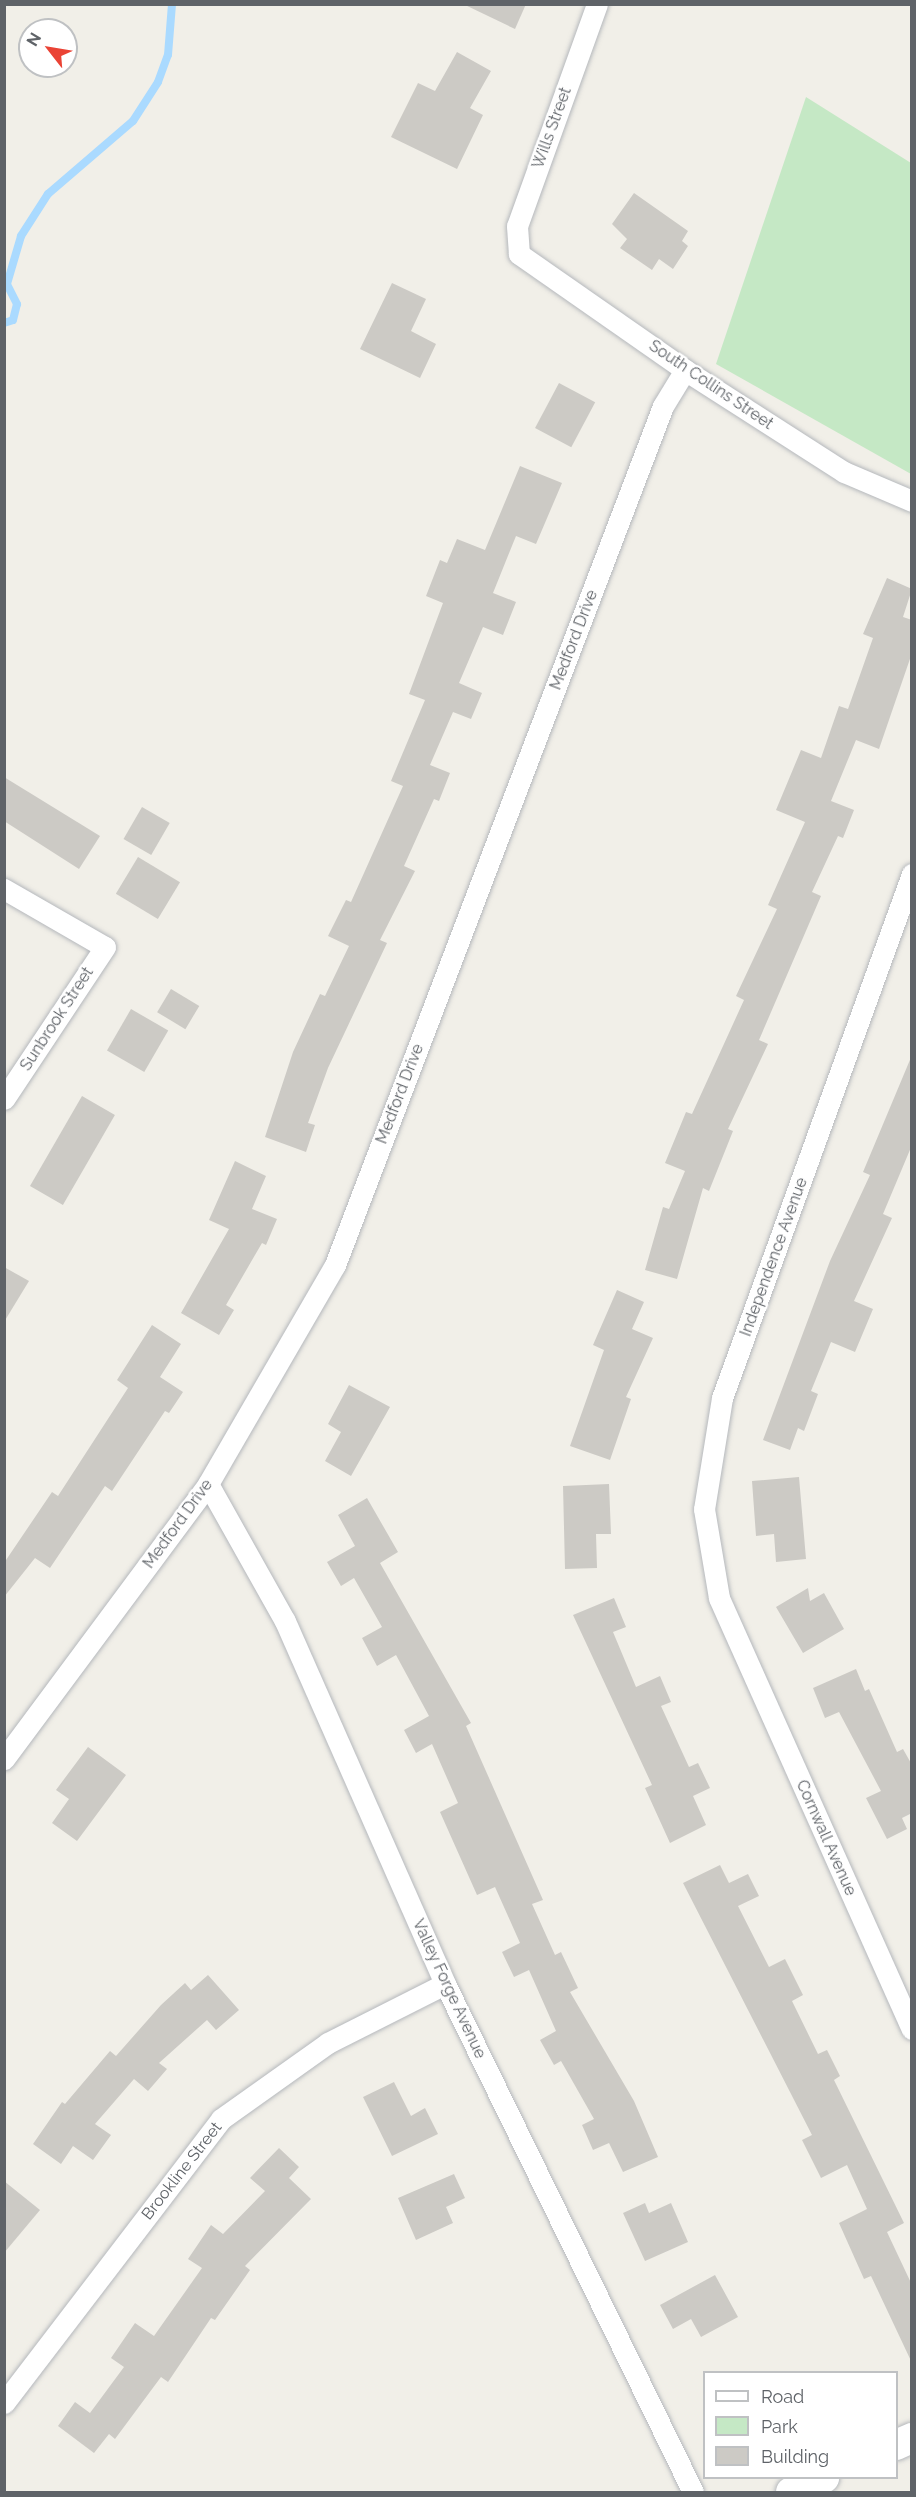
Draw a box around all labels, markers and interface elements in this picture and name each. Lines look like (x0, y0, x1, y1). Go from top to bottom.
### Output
north arrow (18, 18, 78, 78)
text: N (23, 29, 45, 50)
street label: Wills Street (528, 85, 576, 171)
street label: South Collins Street (645, 336, 777, 434)
street label: Medford Drive (546, 587, 602, 693)
street label: Sunbrook Street (16, 964, 98, 1074)
street label: Medford Drive (372, 1041, 428, 1147)
street label: Independence Avenue (736, 1175, 812, 1339)
street label: Medford Drive (139, 1476, 217, 1572)
street label: Cornwall Avenue (792, 1777, 860, 1899)
street label: Valley Forge Avenue (408, 1916, 490, 2062)
street label: Brookline Street (138, 2118, 226, 2224)
legend (703, 2371, 898, 2479)
text: Road (761, 2386, 804, 2407)
text: Park (761, 2416, 798, 2437)
text: Building (761, 2446, 829, 2467)

